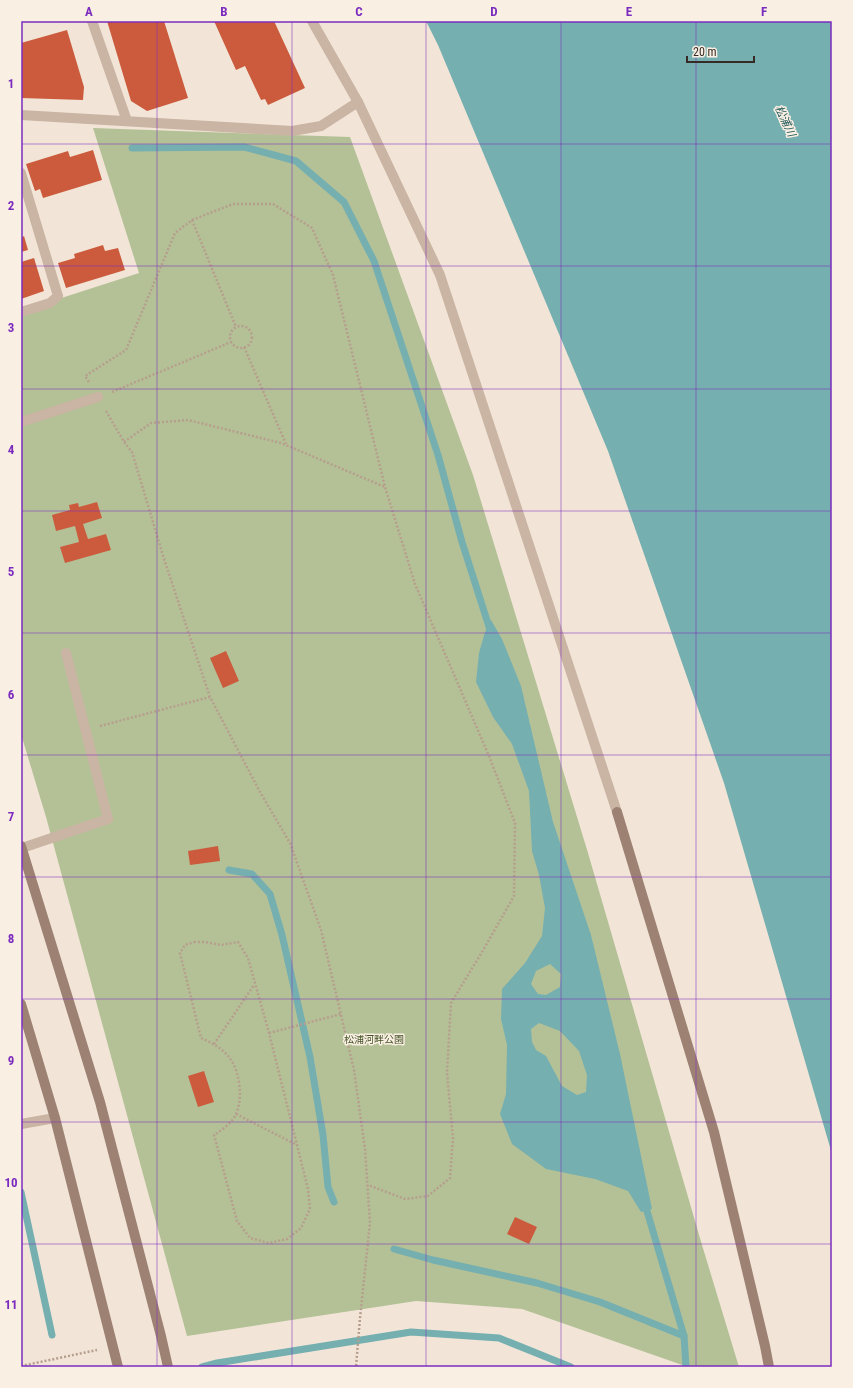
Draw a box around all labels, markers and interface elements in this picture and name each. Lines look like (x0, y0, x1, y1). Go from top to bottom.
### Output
text: A (85, 4, 93, 19)
text: B (220, 4, 228, 19)
text: C (355, 4, 363, 19)
text: D (490, 4, 498, 19)
text: E (626, 4, 633, 19)
text: F (761, 4, 767, 19)
scale bar (687, 38, 754, 64)
text: 20 m (693, 45, 717, 59)
text: 1 (8, 76, 14, 91)
water label: 松浦川 (772, 103, 798, 140)
text: 2 (8, 198, 15, 213)
text: 3 (8, 320, 14, 335)
text: 4 (8, 442, 15, 457)
text: 5 (8, 564, 15, 579)
text: 6 (8, 687, 15, 702)
text: 7 (8, 809, 15, 824)
text: 8 (8, 931, 14, 946)
park label: 松浦河畔公園 (344, 1034, 404, 1045)
text: 9 (8, 1053, 14, 1068)
text: 10 (4, 1175, 18, 1190)
text: 11 (4, 1297, 18, 1312)

